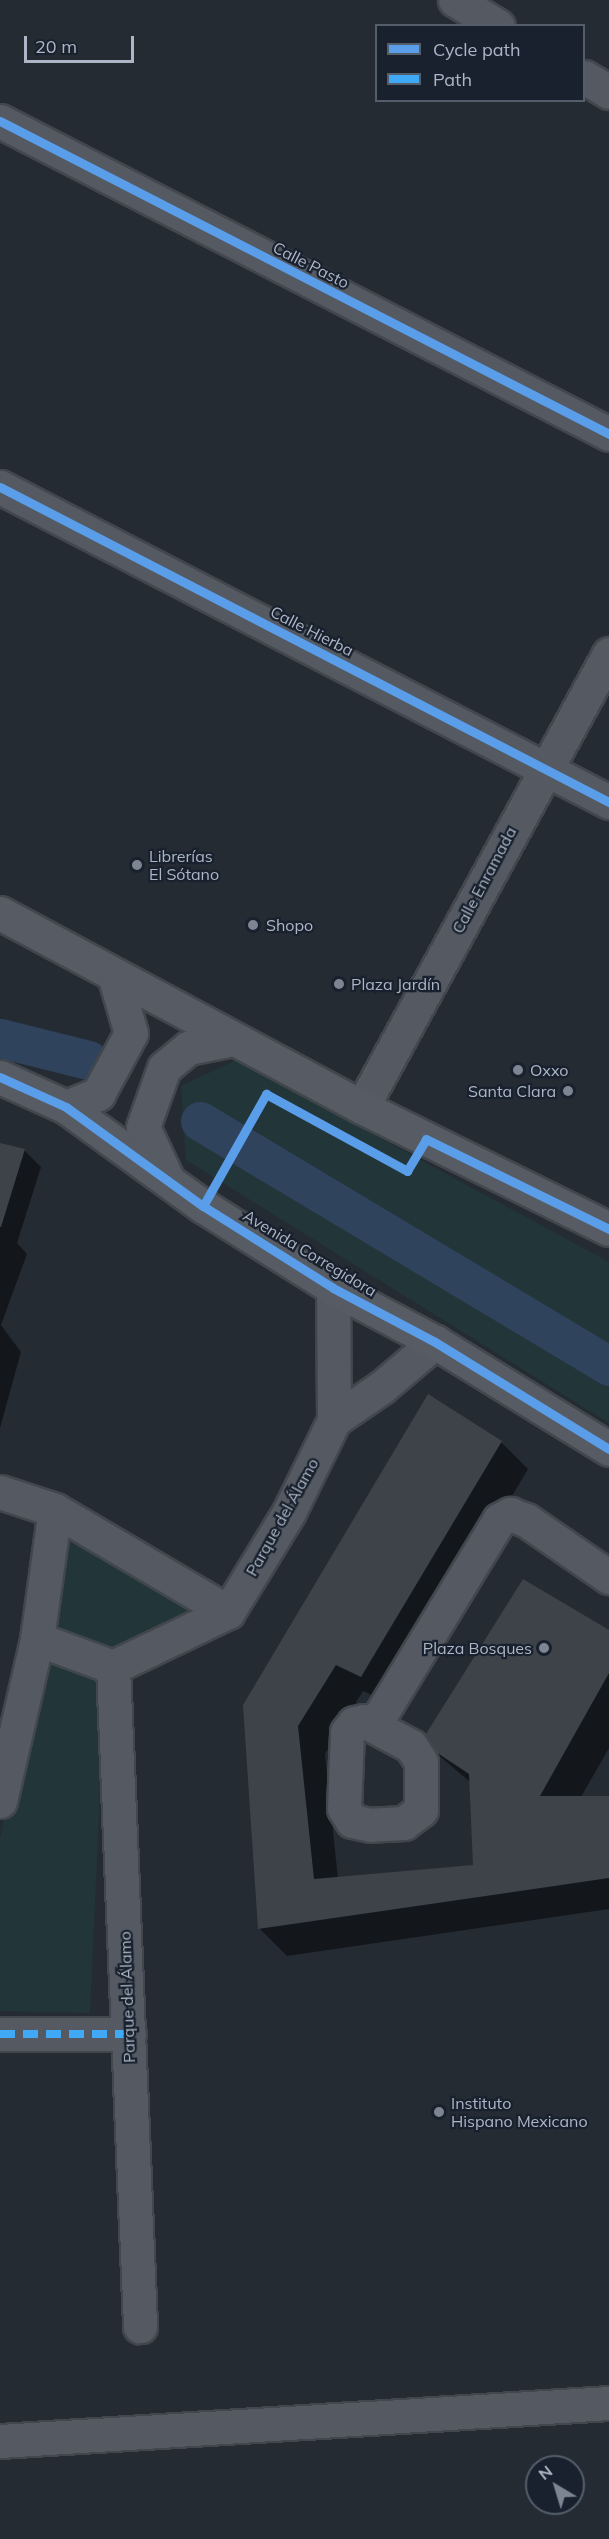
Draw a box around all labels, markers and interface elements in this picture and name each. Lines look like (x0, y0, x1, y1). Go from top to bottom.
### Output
scale bar (27, 24, 136, 62)
legend (375, 24, 585, 102)
text: 20 m (35, 35, 77, 58)
text: Cycle path (433, 38, 520, 61)
text: Path (433, 68, 472, 91)
street label: Calle Pasto (270, 238, 352, 292)
street label: Calle Hierba (267, 602, 357, 660)
street label: Calle Enramada (448, 824, 520, 936)
place label: Librerías El Sótano (149, 846, 219, 884)
marker: Librerías El Sótano (130, 858, 144, 872)
place label: Shopo (266, 915, 313, 935)
marker: Shopo (244, 916, 262, 934)
place label: Plaza Jardín (351, 974, 440, 994)
marker: Plaza Jardín (332, 977, 346, 991)
place label: Oxxo (530, 1060, 568, 1080)
marker: Oxxo (511, 1063, 525, 1077)
place label: Santa Clara (468, 1081, 556, 1101)
marker: Santa Clara (561, 1084, 575, 1098)
street label: Avenida Corregidora (240, 1206, 380, 1300)
street label: Parque del Álamo (242, 1455, 322, 1579)
place label: Plaza Bosques (423, 1638, 532, 1658)
marker: Plaza Bosques (537, 1641, 551, 1655)
street label: Parque del Álamo (115, 1931, 139, 2063)
place label: Instituto Hispano Mexicano (451, 2093, 588, 2131)
marker: Instituto Hispano Mexicano (432, 2105, 446, 2119)
north arrow (525, 2455, 585, 2515)
text: N (534, 2461, 556, 2484)

